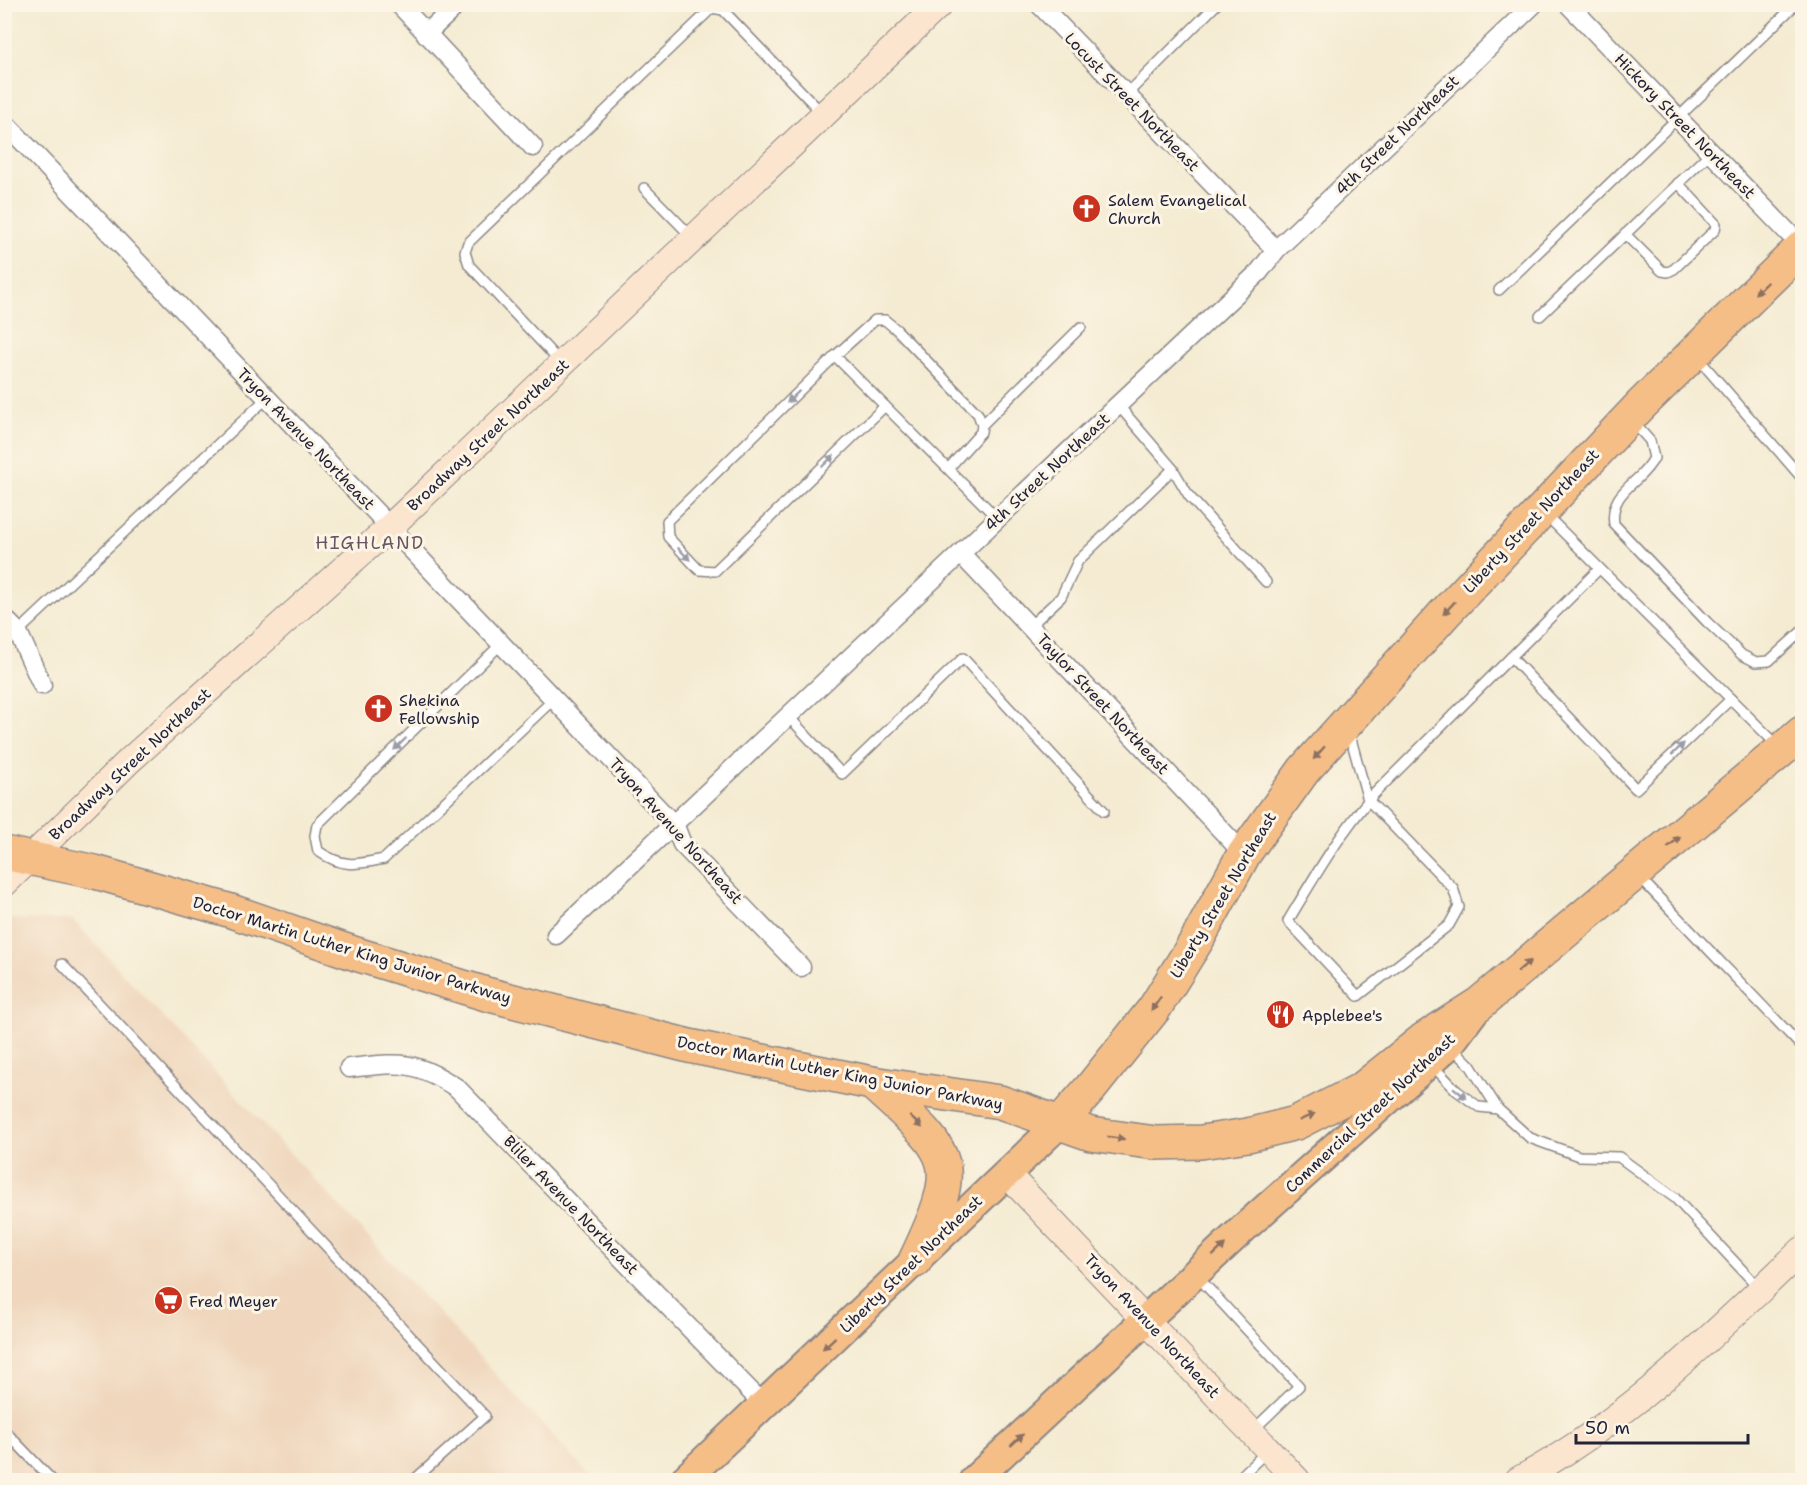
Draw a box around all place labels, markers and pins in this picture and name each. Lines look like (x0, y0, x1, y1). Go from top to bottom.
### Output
place label: Salem Evangelical Church (1108, 190, 1247, 229)
church icon: Salem Evangelical Church (1071, 193, 1103, 225)
place label: Shekina Fellowship (399, 690, 480, 729)
church icon: Shekina Fellowship (362, 693, 394, 725)
restaurant icon: Applebee's (1265, 999, 1297, 1031)
place label: Applebee's (1302, 1005, 1383, 1026)
supermarket icon: Fred Meyer (152, 1285, 184, 1317)
place label: Fred Meyer (189, 1291, 278, 1312)

